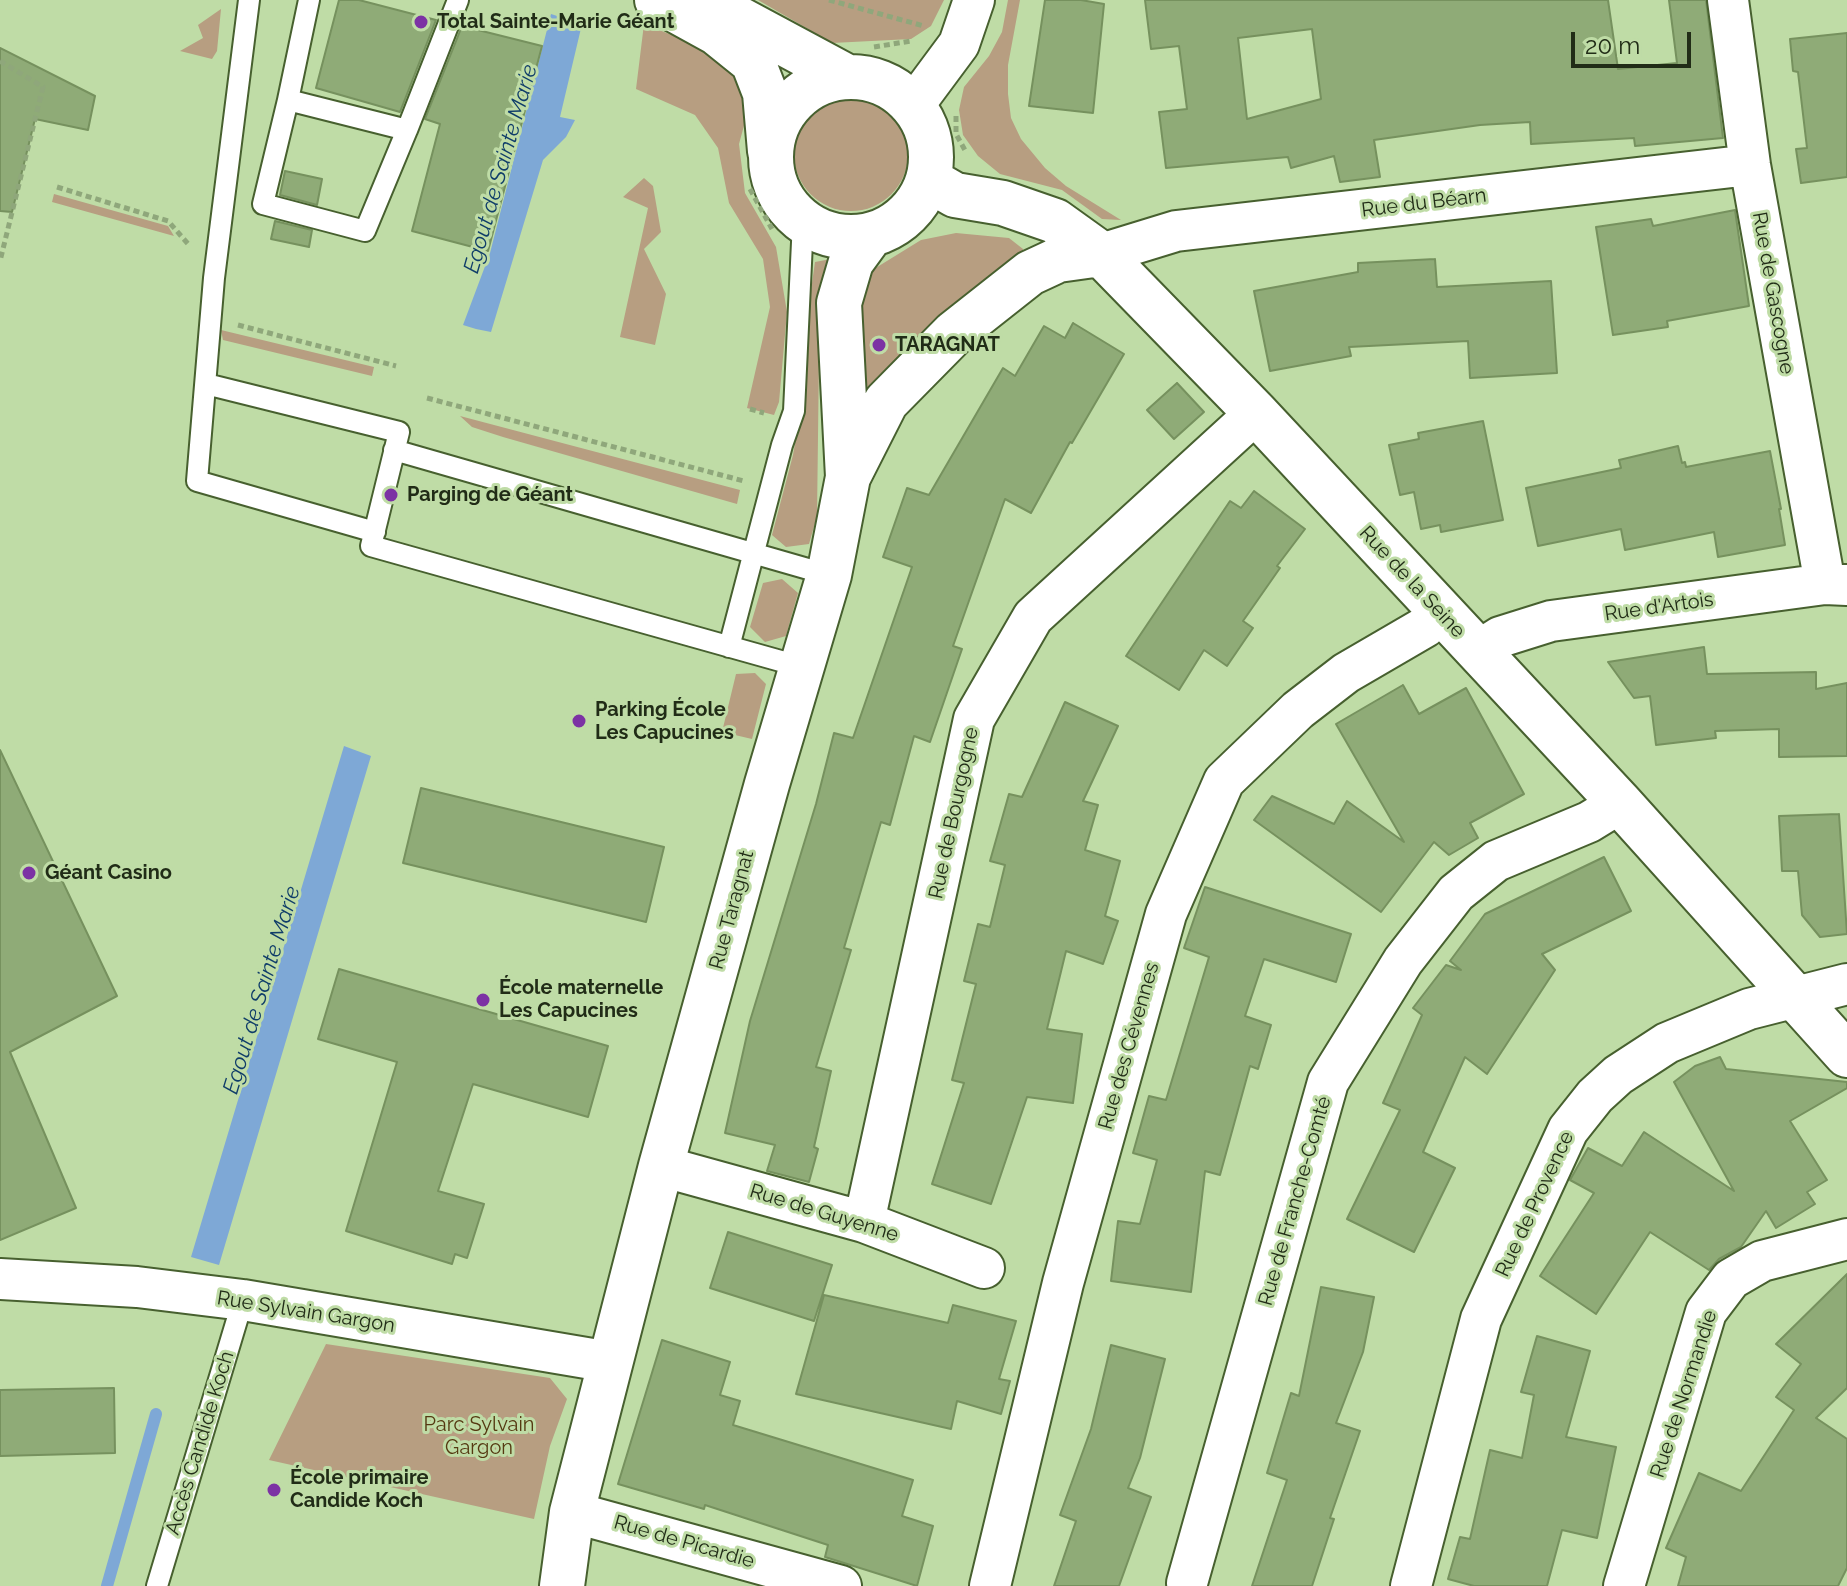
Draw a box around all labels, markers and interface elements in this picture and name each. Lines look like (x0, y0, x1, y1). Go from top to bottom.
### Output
place label: Total Sainte-Marie Géant (437, 10, 674, 34)
marker: Total Sainte-Marie Géant (412, 13, 430, 31)
scale bar (1575, 16, 1695, 66)
text: 20 m (1585, 31, 1640, 60)
water label: Egout de Sainte Marie (459, 62, 543, 276)
street label: Rue du Béarn (1360, 183, 1488, 223)
street label: Rue de Gascogne (1747, 210, 1799, 376)
place label: TARAGNAT (895, 333, 1000, 357)
marker: TARAGNAT (870, 336, 888, 354)
place label: Parging de Géant (407, 483, 573, 507)
marker: Parging de Géant (382, 486, 400, 504)
street label: Rue de la Seine (1354, 521, 1470, 643)
street label: Rue d'Artois (1603, 587, 1715, 627)
place label: Parking École Les Capucines (595, 698, 734, 745)
marker: Parking École Les Capucines (570, 712, 588, 730)
street label: Rue de Bourgogne (924, 725, 984, 901)
street label: Rue Taragnat (705, 848, 759, 972)
place label: Géant Casino (45, 861, 172, 885)
marker: Géant Casino (20, 864, 38, 882)
water label: Egout de Sainte Marie (218, 883, 306, 1097)
street label: Rue des Cévennes (1094, 960, 1164, 1132)
place label: École maternelle Les Capucines (499, 976, 663, 1023)
marker: École maternelle Les Capucines (474, 991, 492, 1009)
street label: Rue de Franche-Comté (1254, 1094, 1336, 1308)
street label: Rue de Provence (1491, 1127, 1579, 1281)
street label: Rue de Guyenne (747, 1179, 901, 1247)
street label: Rue Sylvain Gargon (215, 1286, 397, 1338)
street label: Rue de Normandie (1646, 1307, 1722, 1481)
street label: Accès Candide Koch (161, 1348, 239, 1538)
park label: Parc Sylvain Gargon (423, 1413, 535, 1460)
place label: École primaire Candide Koch (290, 1466, 429, 1513)
marker: École primaire Candide Koch (265, 1481, 283, 1499)
street label: Rue de Picardie (611, 1510, 757, 1574)

